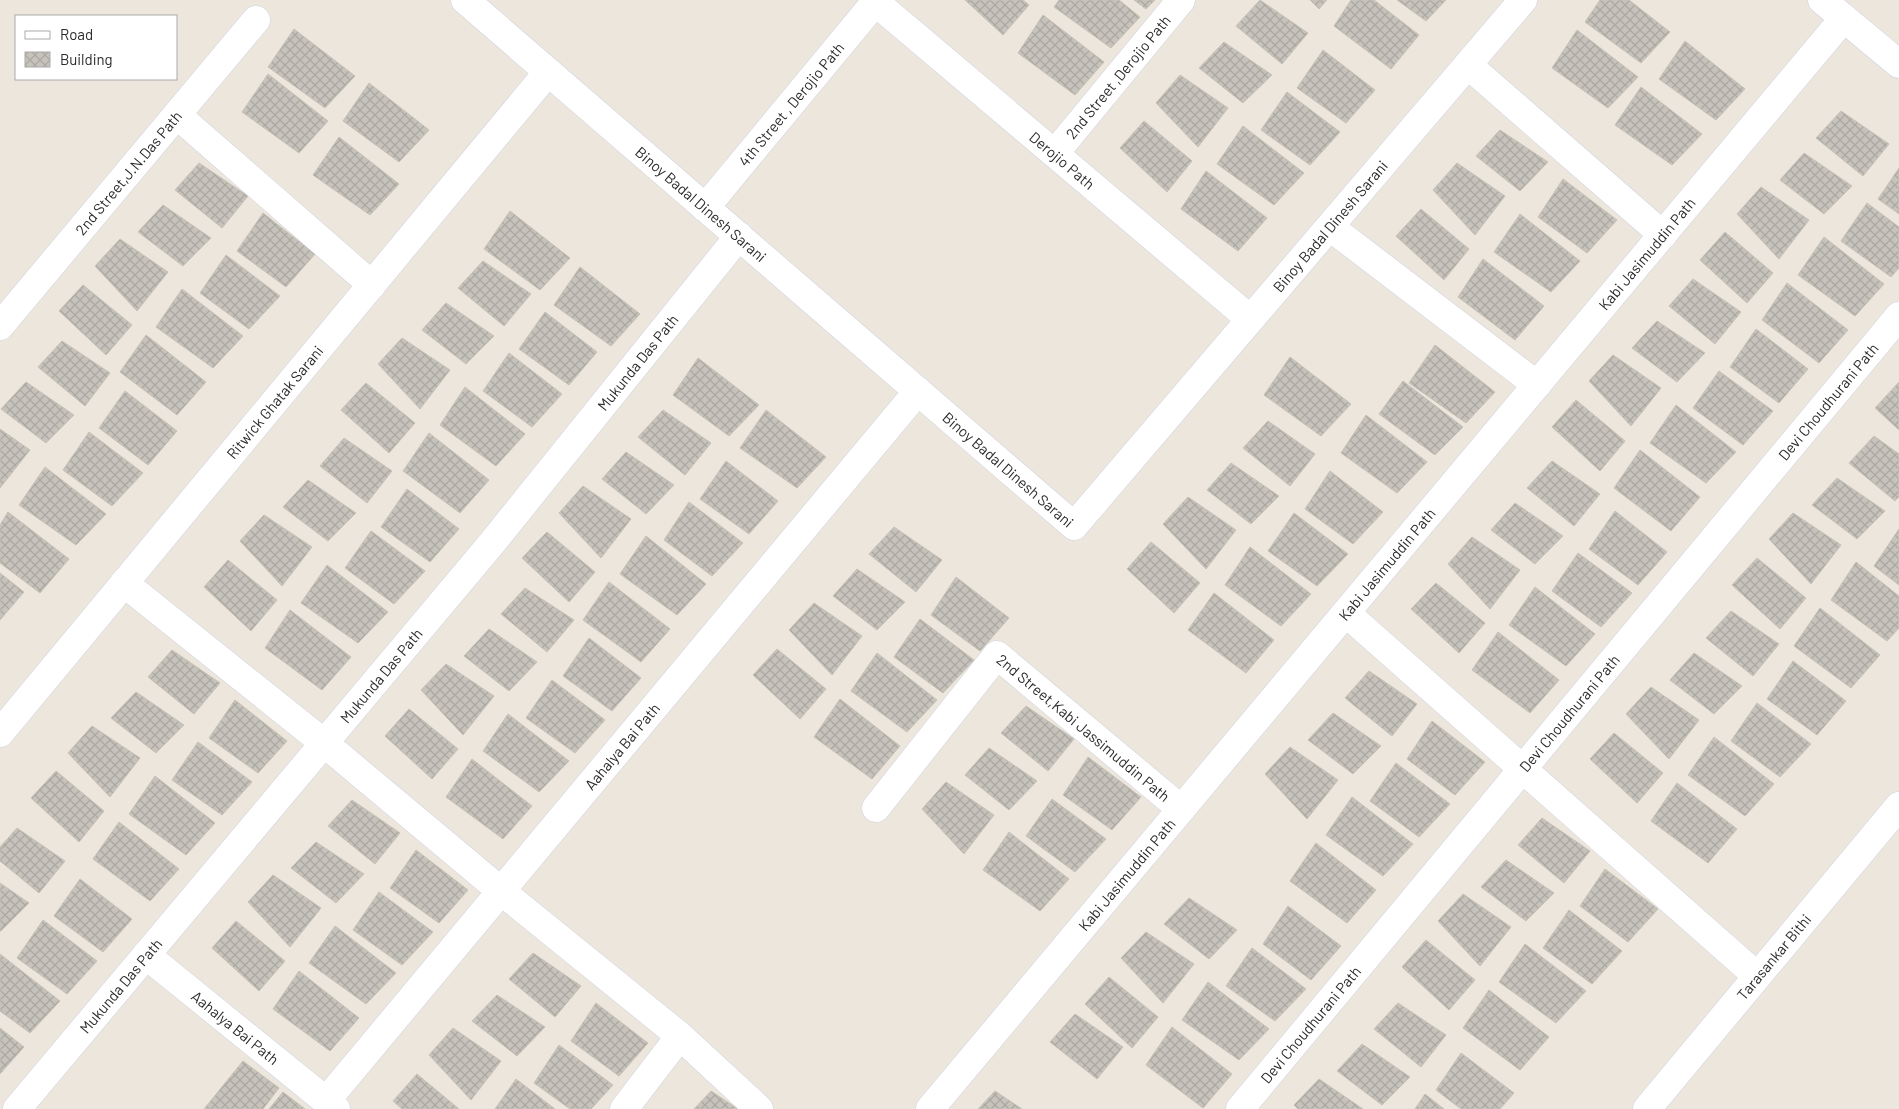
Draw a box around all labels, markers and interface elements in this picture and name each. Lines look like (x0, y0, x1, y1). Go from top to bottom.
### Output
street label: 2nd Street ,Derojio Path (1062, 11, 1174, 142)
legend (15, 15, 178, 80)
text: Road (60, 25, 93, 43)
street label: 4th Street , Derojio Path (735, 38, 847, 170)
text: Building (60, 50, 113, 68)
street label: 2nd Street,J.N.Das Path (71, 107, 185, 238)
street label: Derojio Path (1026, 128, 1099, 193)
street label: Binoy Badal Dinesh Sarani (632, 143, 770, 265)
street label: Binoy Badal Dinesh Sarani (1269, 157, 1391, 296)
street label: Kabi Jasimuddin Path (1594, 194, 1699, 313)
street label: Mukunda Das Path (593, 310, 682, 414)
street label: Devi Choudhurani Path (1774, 339, 1882, 464)
street label: Ritwick Ghatak Sarani (222, 342, 327, 462)
street label: Binoy Badal Dinesh Sarani (939, 408, 1078, 531)
street label: Kabi Jasimuddin Path (1334, 504, 1439, 624)
street label: Mukunda Das Path (336, 624, 426, 727)
street label: 2nd Street,Kabi Jassimuddin Path (993, 650, 1174, 805)
street label: Devi Choudhurani Path (1515, 651, 1623, 775)
street label: Aahalya Bai Path (581, 699, 663, 793)
street label: Kabi Jasimuddin Path (1074, 815, 1179, 934)
street label: Tarasankar Bithi (1733, 910, 1814, 1003)
street label: Mukunda Das Path (76, 935, 165, 1037)
street label: Devi Choudhurani Path (1256, 962, 1364, 1087)
street label: Aahalya Bai Path (188, 987, 283, 1068)

